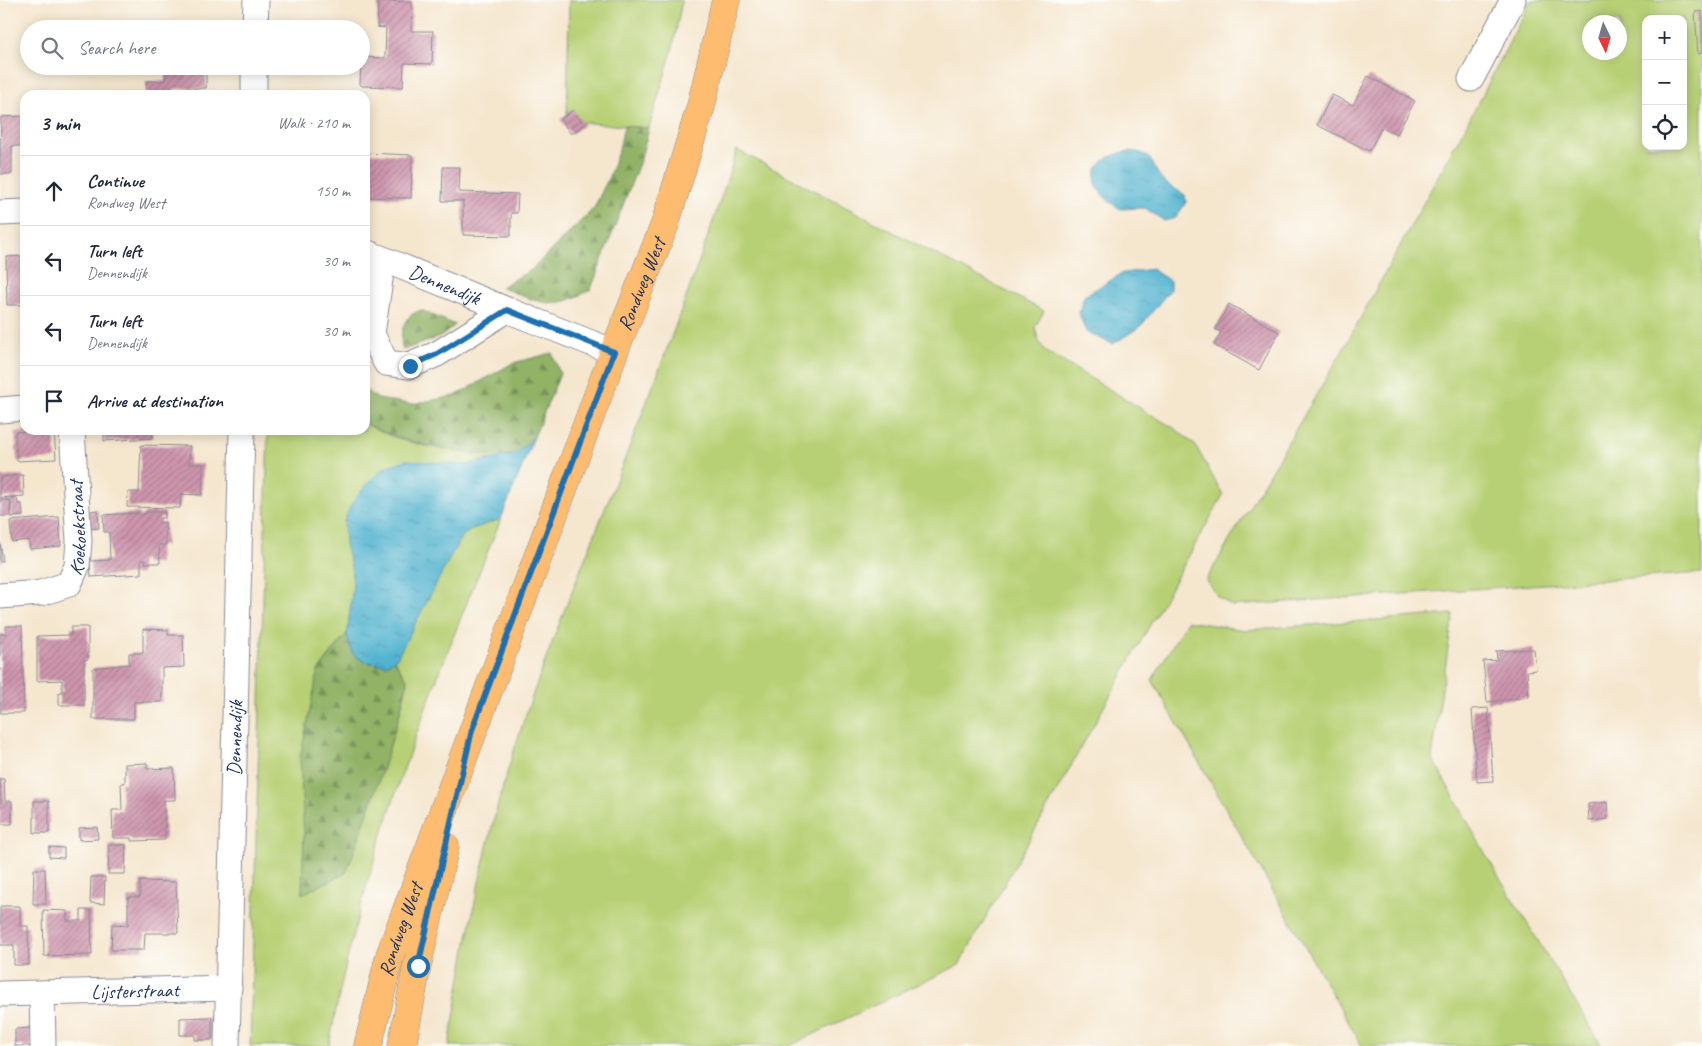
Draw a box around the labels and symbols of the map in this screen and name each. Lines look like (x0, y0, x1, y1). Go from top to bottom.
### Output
north arrow (1582, 15, 1627, 60)
street label: Rondweg West (611, 231, 672, 334)
street label: Dennendijk (405, 259, 486, 311)
route end (399, 355, 422, 378)
street label: Koekoekstraat (62, 476, 92, 579)
street label: Dennendijk (221, 699, 248, 776)
street label: Rondweg West (373, 876, 429, 979)
route start (407, 955, 430, 978)
street label: Lijsterstraat (91, 977, 182, 1004)

